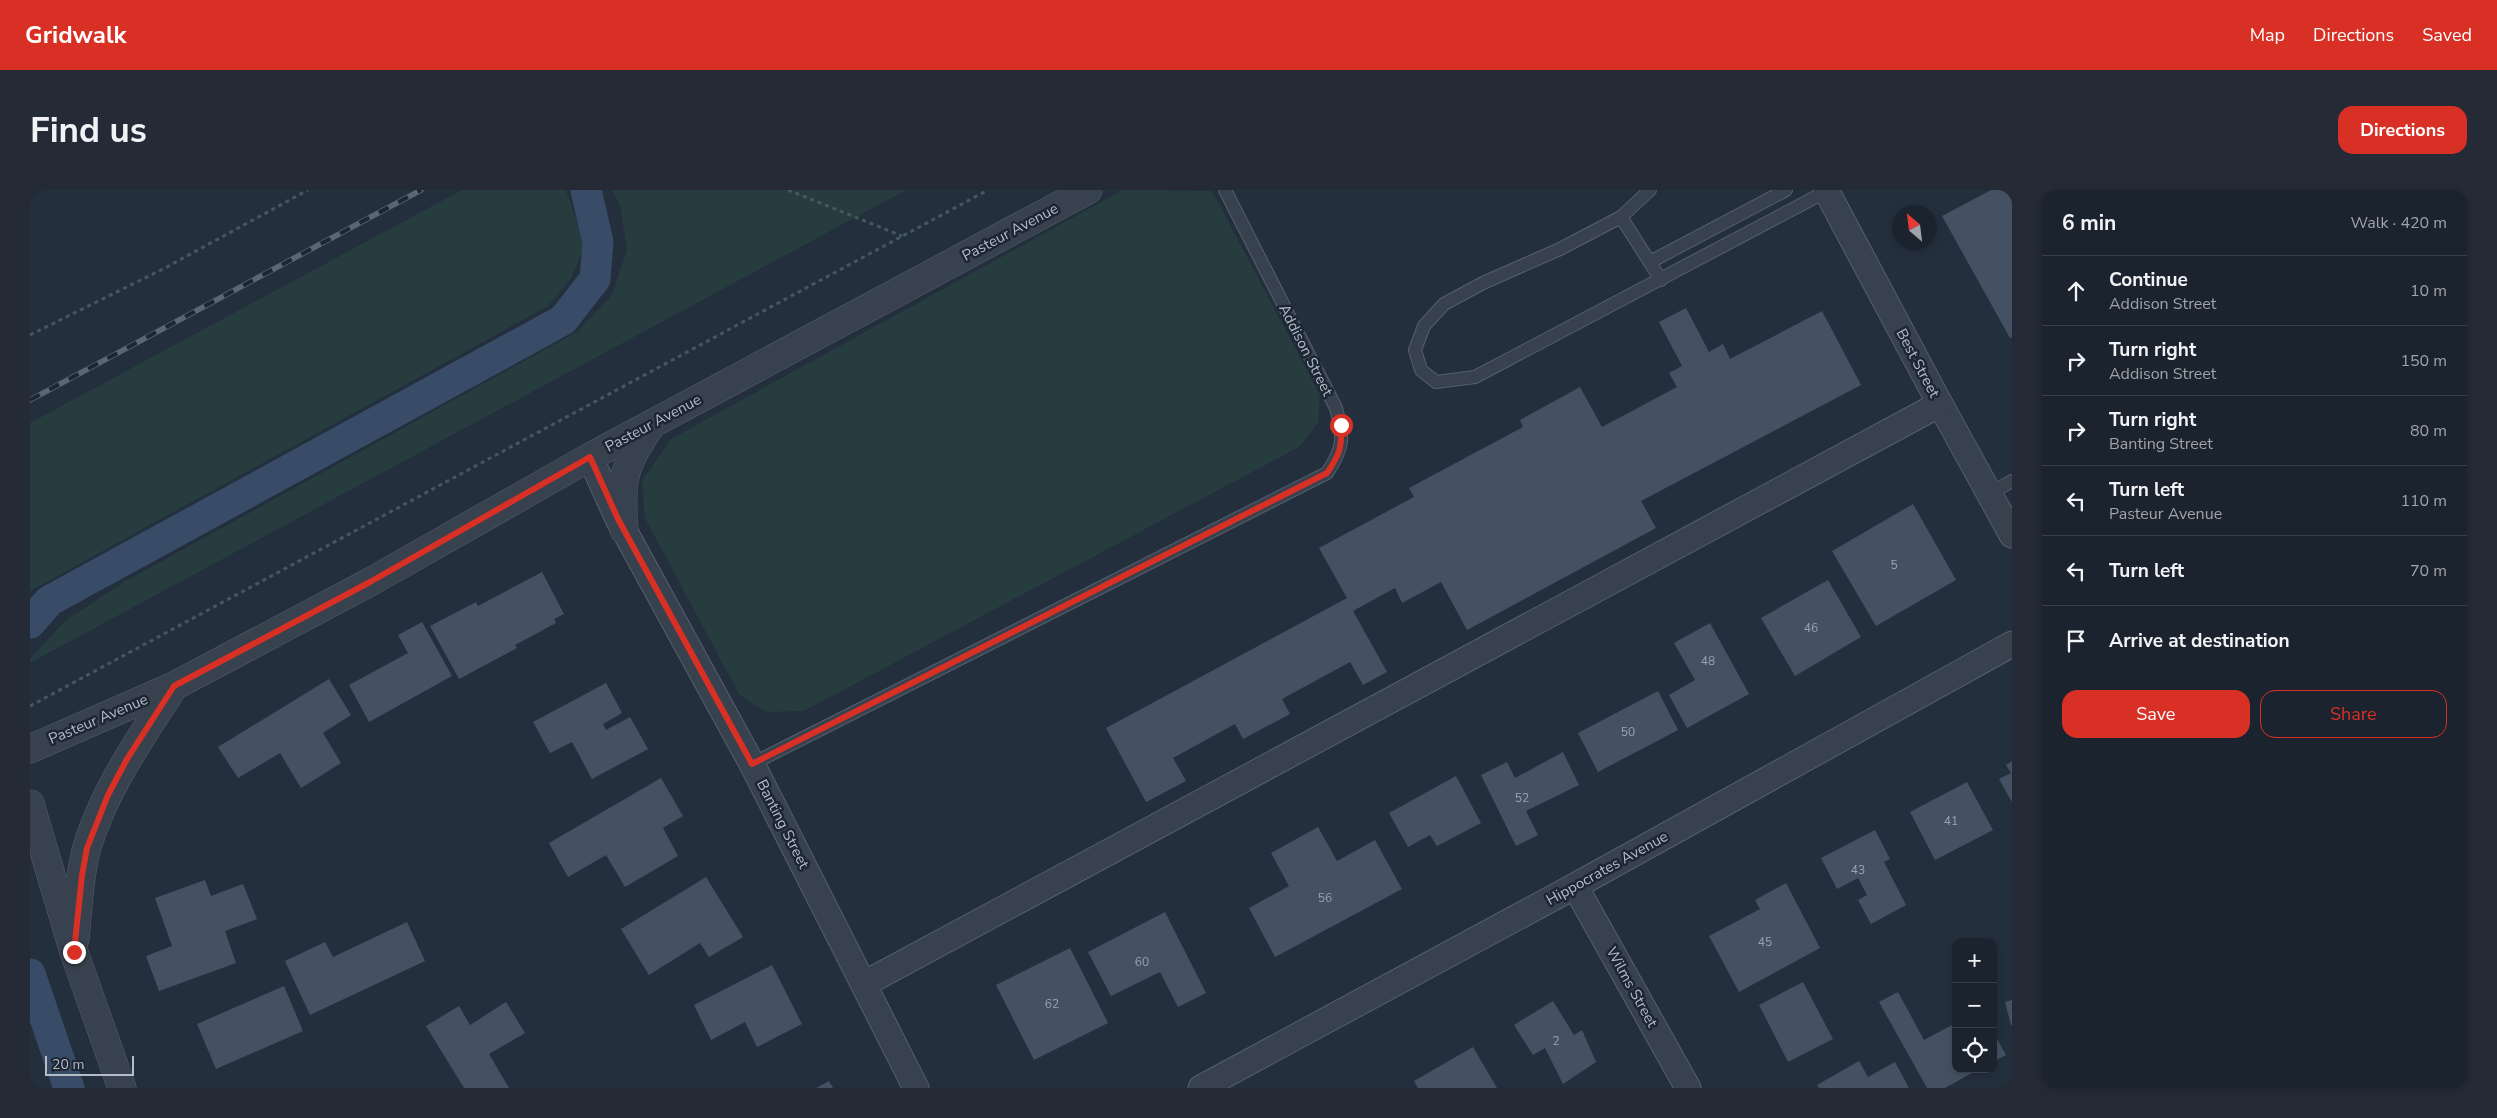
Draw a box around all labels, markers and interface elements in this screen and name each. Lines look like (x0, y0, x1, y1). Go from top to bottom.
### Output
text: Gridwalk (25, 19, 126, 51)
text: Map (2250, 23, 2285, 47)
text: Directions (2313, 23, 2394, 47)
text: Saved (2422, 23, 2472, 47)
button: Directions (2338, 106, 2467, 154)
text: Find us (30, 107, 147, 154)
street label: Pasteur Avenue (958, 198, 1062, 266)
north arrow (1892, 205, 1937, 250)
text: 6 min (2062, 209, 2116, 237)
text: Walk · 420 m (2351, 212, 2447, 234)
text: Continue (2109, 267, 2188, 293)
icon: ahead (2062, 277, 2090, 305)
text: 10 m (2410, 280, 2447, 302)
text: Addison Street (2109, 293, 2216, 315)
street label: Addison Street (1274, 301, 1338, 400)
street label: Best Street (1891, 325, 1945, 402)
text: Turn right (2109, 337, 2196, 363)
icon: right (2062, 347, 2090, 375)
text: 150 m (2400, 350, 2447, 372)
text: Addison Street (2109, 363, 2216, 385)
street label: Pasteur Avenue (601, 389, 705, 457)
text: Turn right (2109, 407, 2196, 433)
route start (1330, 414, 1353, 437)
icon: right (2062, 417, 2090, 445)
text: 80 m (2410, 420, 2447, 442)
text: Banting Street (2109, 433, 2213, 455)
text: Turn left (2109, 477, 2184, 503)
icon: left (2062, 487, 2090, 515)
text: 110 m (2400, 490, 2447, 512)
text: Pasteur Avenue (2109, 503, 2222, 525)
house number: 5 (1890, 557, 1898, 573)
icon: left (2062, 557, 2090, 585)
text: Turn left (2109, 558, 2184, 584)
text: 70 m (2410, 560, 2447, 582)
house number: 46 (1804, 620, 1818, 636)
icon: arrive (2062, 627, 2090, 655)
text: Arrive at destination (2109, 628, 2290, 654)
house number: 48 (1701, 653, 1715, 669)
street label: Pasteur Avenue (45, 689, 151, 749)
button: Save (2062, 690, 2250, 738)
button: Share (2260, 690, 2447, 738)
house number: 50 (1621, 724, 1635, 740)
street label: Banting Street (752, 776, 814, 873)
house number: 52 (1515, 790, 1529, 806)
house number: 41 (1944, 813, 1958, 829)
street label: Hippocrates Avenue (1543, 826, 1671, 910)
house number: 43 (1851, 862, 1865, 878)
house number: 56 (1318, 890, 1332, 906)
house number: 45 (1758, 934, 1772, 950)
map controls (1952, 938, 1997, 1073)
button: + (1952, 938, 1997, 983)
route end (63, 941, 86, 964)
street label: Wilms Street (1602, 943, 1663, 1032)
house number: 60 (1135, 954, 1149, 970)
button: − (1952, 983, 1997, 1028)
house number: 62 (1045, 996, 1059, 1012)
button: locate (1952, 1028, 1997, 1073)
house number: 2 (1552, 1033, 1560, 1049)
scale bar (45, 1053, 134, 1076)
text: 20 m (52, 1055, 84, 1074)

